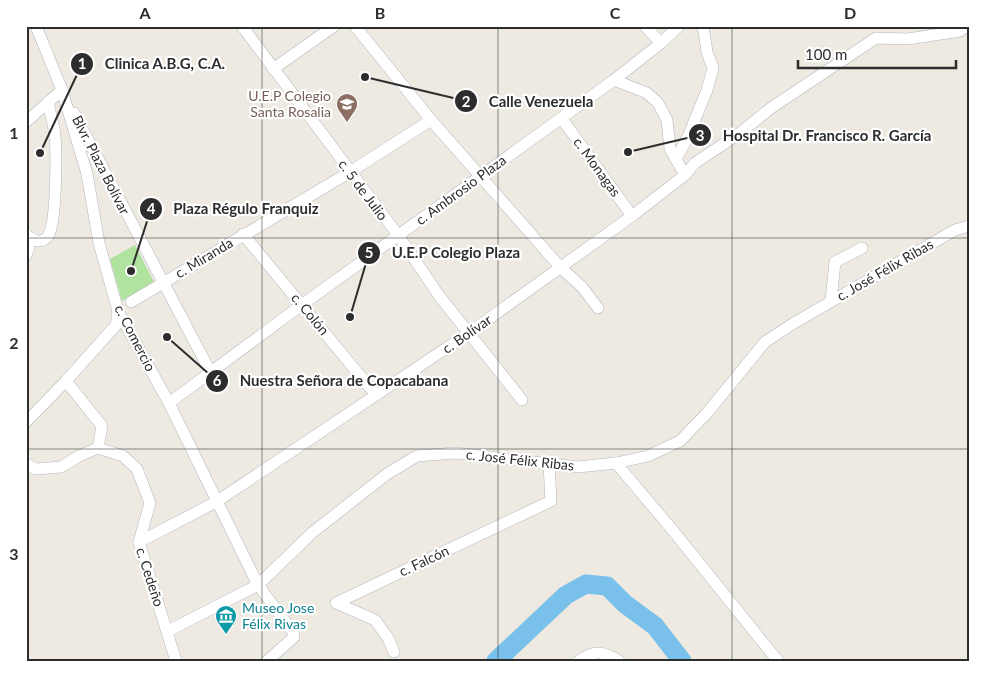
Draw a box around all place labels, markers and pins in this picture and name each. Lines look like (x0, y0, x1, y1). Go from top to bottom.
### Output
callout: Clinica A.B.G, C.A. (70, 49, 236, 79)
callout: Calle Venezuela (453, 86, 603, 116)
place label: U.E.P Colegio Santa Rosalia (248, 87, 331, 120)
school or university icon: U.E.P Colegio Santa Rosalia (335, 92, 359, 123)
callout: Hospital Dr. Francisco R. García (688, 120, 941, 150)
callout: Plaza Régulo Franquiz (139, 194, 329, 224)
callout: U.E.P Colegio Plaza (357, 238, 531, 268)
callout: Nuestra Señora de Copacabana (205, 366, 458, 396)
place label: Museo Jose Félix Rivas (242, 599, 314, 632)
museum icon: Museo Jose Félix Rivas (214, 604, 238, 635)

